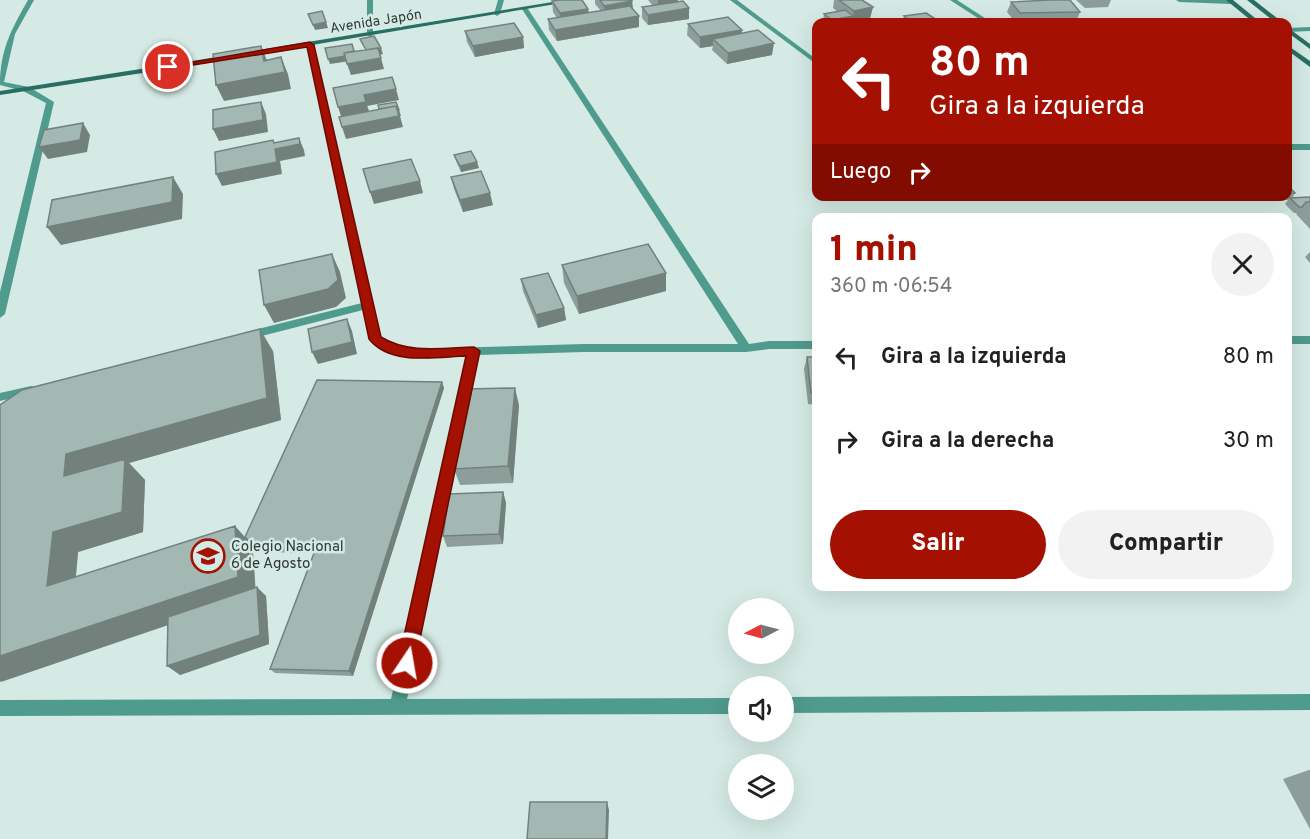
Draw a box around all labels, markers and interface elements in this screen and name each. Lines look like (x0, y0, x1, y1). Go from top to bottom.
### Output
street label: Avenida Japón (329, 6, 423, 38)
text: 80 m (929, 38, 1030, 91)
pin (142, 41, 193, 92)
icon: left (830, 42, 908, 120)
icon: arrive (151, 50, 184, 83)
text: Gira a la izquierda (929, 90, 1145, 124)
icon: right (903, 156, 936, 189)
text: Luego (830, 159, 891, 186)
text: 1 min (830, 228, 918, 274)
button: close (1211, 233, 1274, 296)
text: 360 m · 06:54 (830, 274, 952, 300)
icon: left (830, 341, 863, 374)
text: Gira a la izquierda (881, 344, 1067, 371)
text: 80 m (1223, 344, 1274, 371)
icon: right (830, 425, 863, 458)
text: Gira a la derecha (881, 428, 1054, 455)
text: 30 m (1223, 428, 1274, 455)
button: Salir (830, 510, 1046, 579)
button: Compartir (1058, 510, 1274, 579)
school or university icon: Colegio Nacional 6 de Agosto (190, 538, 226, 574)
place label: Colegio Nacional 6 de Agosto (231, 538, 344, 574)
north arrow (728, 598, 794, 664)
map controls (728, 598, 794, 820)
position arrow (375, 631, 439, 695)
button: sound (728, 676, 794, 742)
button: layers (728, 754, 794, 820)

